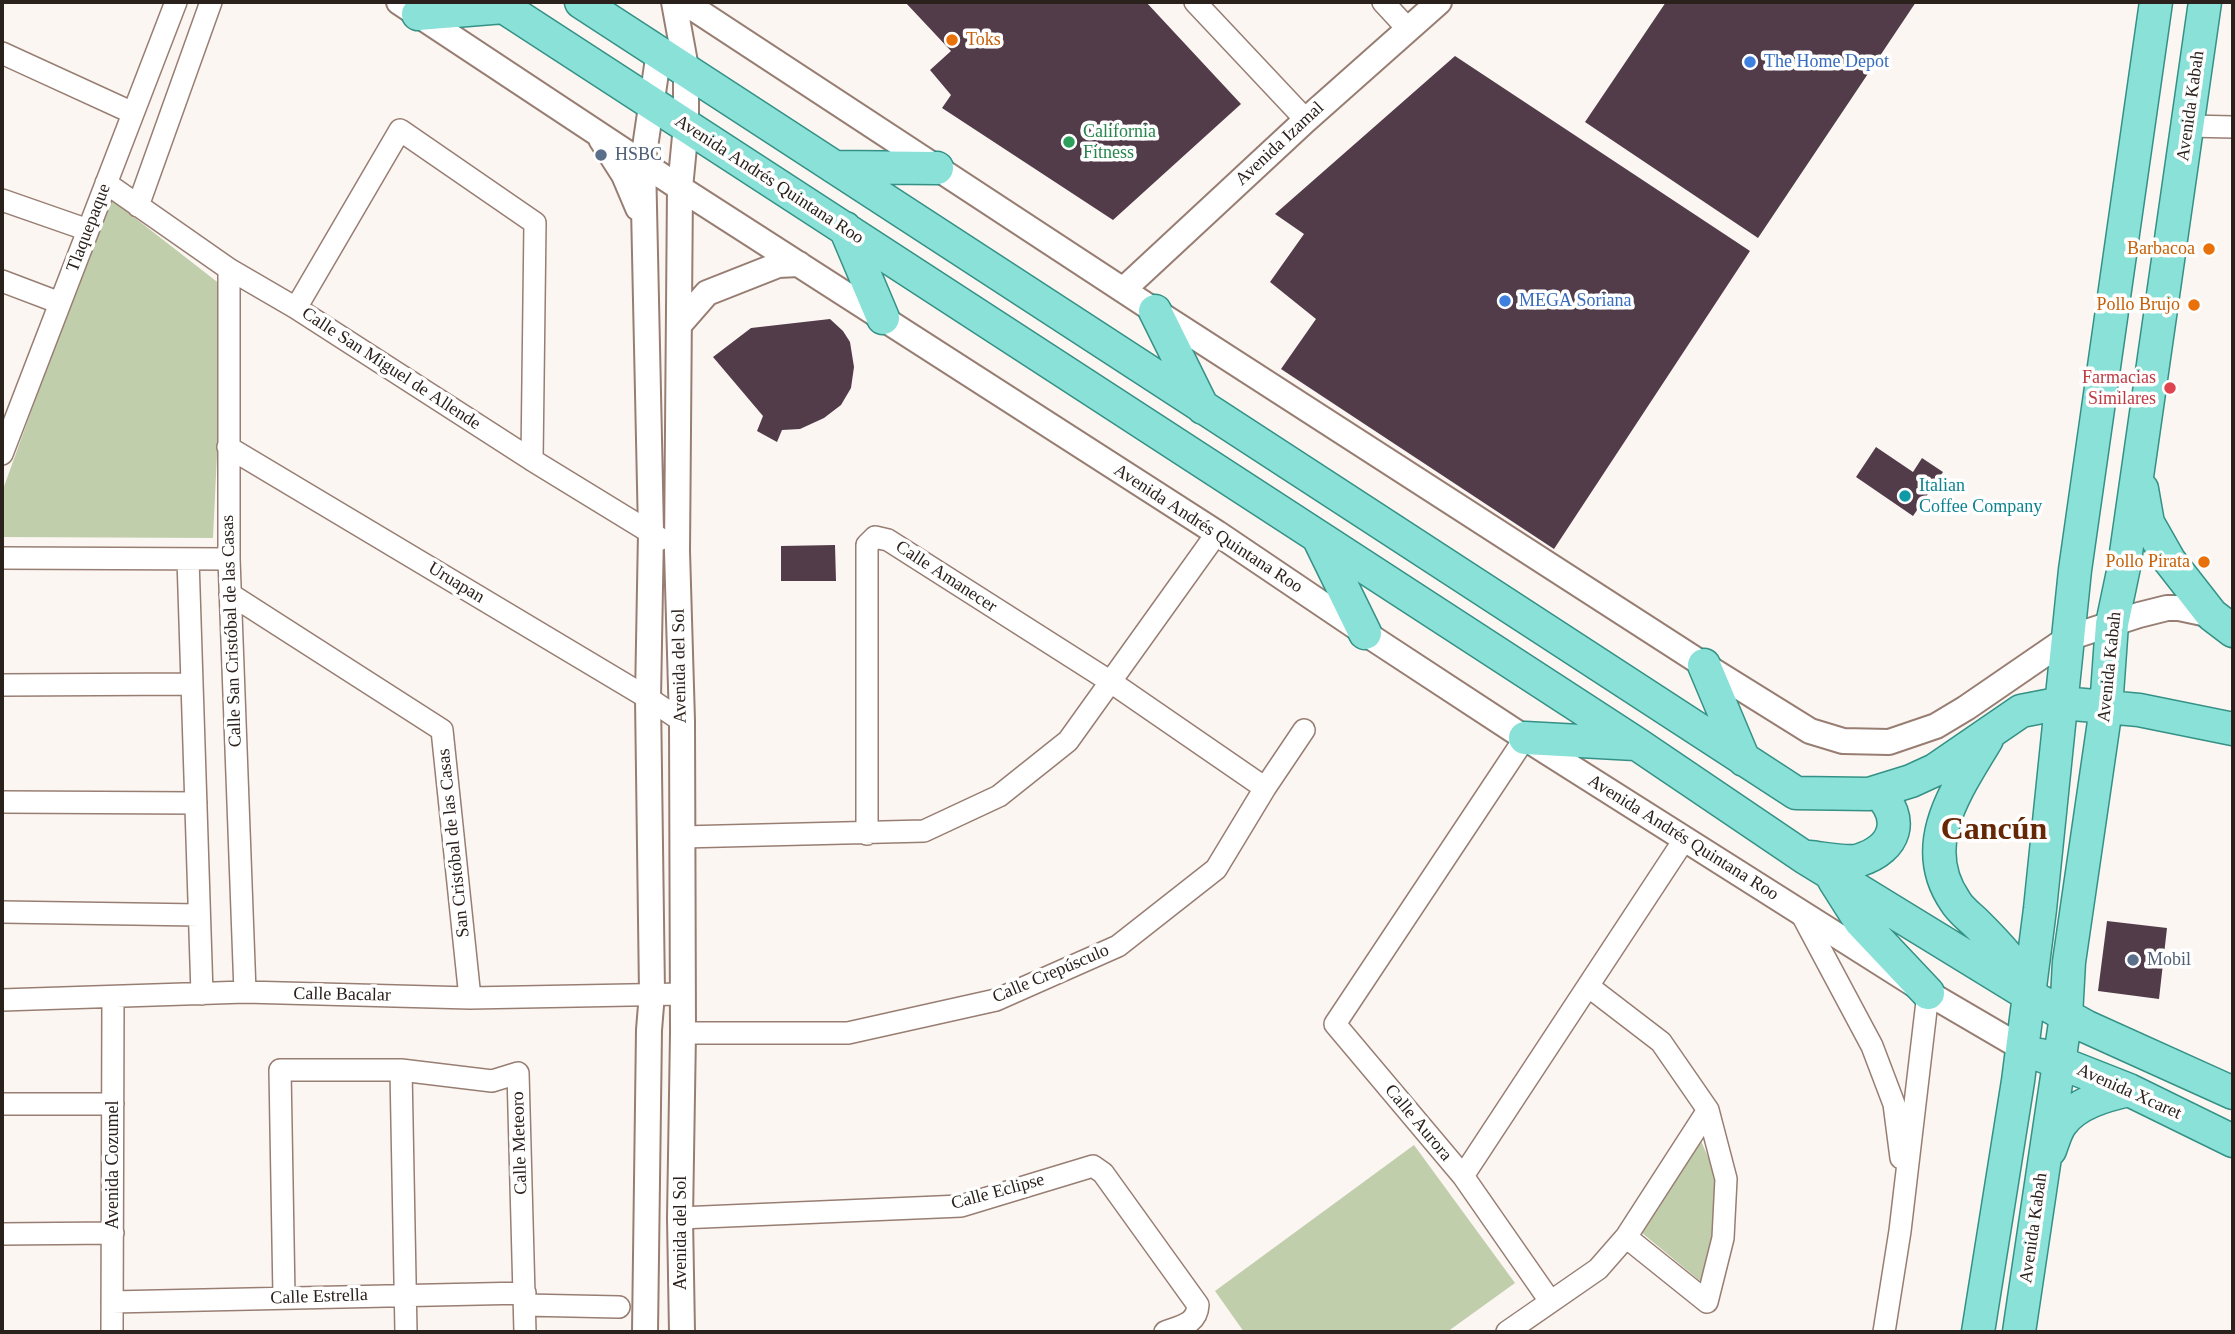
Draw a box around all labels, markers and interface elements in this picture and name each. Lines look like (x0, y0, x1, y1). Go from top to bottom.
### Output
place label: Toks (966, 29, 1001, 51)
marker: Toks (944, 32, 960, 48)
street label: Avenida Kabah (2173, 49, 2209, 163)
place label: The Home Depot (1764, 51, 1889, 73)
marker: The Home Depot (1742, 54, 1758, 70)
street label: Avenida Izamal (1231, 98, 1329, 190)
street label: Avenida Andrés Quintana Roo (670, 111, 868, 249)
place label: California Fitness (1083, 121, 1156, 164)
marker: California Fitness (1061, 134, 1077, 150)
place label: HSBC (615, 144, 662, 166)
marker: HSBC (593, 147, 609, 163)
street label: Tlaquepaque (62, 181, 116, 275)
place label: Barbacoa (2127, 238, 2195, 260)
marker: Barbacoa (2201, 241, 2217, 257)
place label: MEGA Soriana (1519, 290, 1631, 312)
marker: MEGA Soriana (1497, 293, 1513, 309)
place label: Pollo Brujo (2096, 294, 2180, 316)
marker: Pollo Brujo (2186, 297, 2202, 313)
street label: Calle San Miguel de Allende (297, 303, 485, 435)
place label: Farmacias Similares (2082, 367, 2156, 410)
marker: Farmacias Similares (2162, 380, 2178, 396)
street label: Avenida Andrés Quintana Roo (1109, 460, 1307, 598)
place label: Italian Coffee Company (1919, 475, 2042, 518)
marker: Italian Coffee Company (1897, 488, 1913, 504)
street label: Calle San Cristóbal de las Casas (217, 514, 247, 748)
street label: Calle Amanecer (891, 536, 1001, 618)
place label: Pollo Pirata (2106, 551, 2190, 573)
marker: Pollo Pirata (2196, 554, 2212, 570)
street label: Uruapan (424, 558, 488, 608)
street label: Avenida del Sol (668, 608, 692, 724)
street label: Avenida Kabah (2093, 611, 2127, 723)
street label: San Cristóbal de las Casas (433, 747, 475, 939)
street label: Avenida Andrés Quintana Roo (1584, 770, 1782, 906)
district label: Cancún (1941, 812, 2047, 850)
street label: Calle Crepúsculo (989, 940, 1113, 1008)
place label: Mobil (2147, 949, 2191, 971)
marker: Mobil (2125, 952, 2141, 968)
street label: Calle Bacalar (293, 983, 391, 1007)
street label: Avenida Xcaret (2073, 1059, 2185, 1125)
street label: Calle Aurora (1380, 1080, 1456, 1166)
street label: Calle Meteoro (507, 1091, 533, 1195)
street label: Avenida Cozumel (102, 1100, 124, 1230)
street label: Calle Eclipse (949, 1169, 1047, 1215)
street label: Avenida Kabah (2016, 1171, 2052, 1285)
street label: Avenida del Sol (670, 1176, 692, 1290)
street label: Calle Estrella (270, 1285, 368, 1309)

